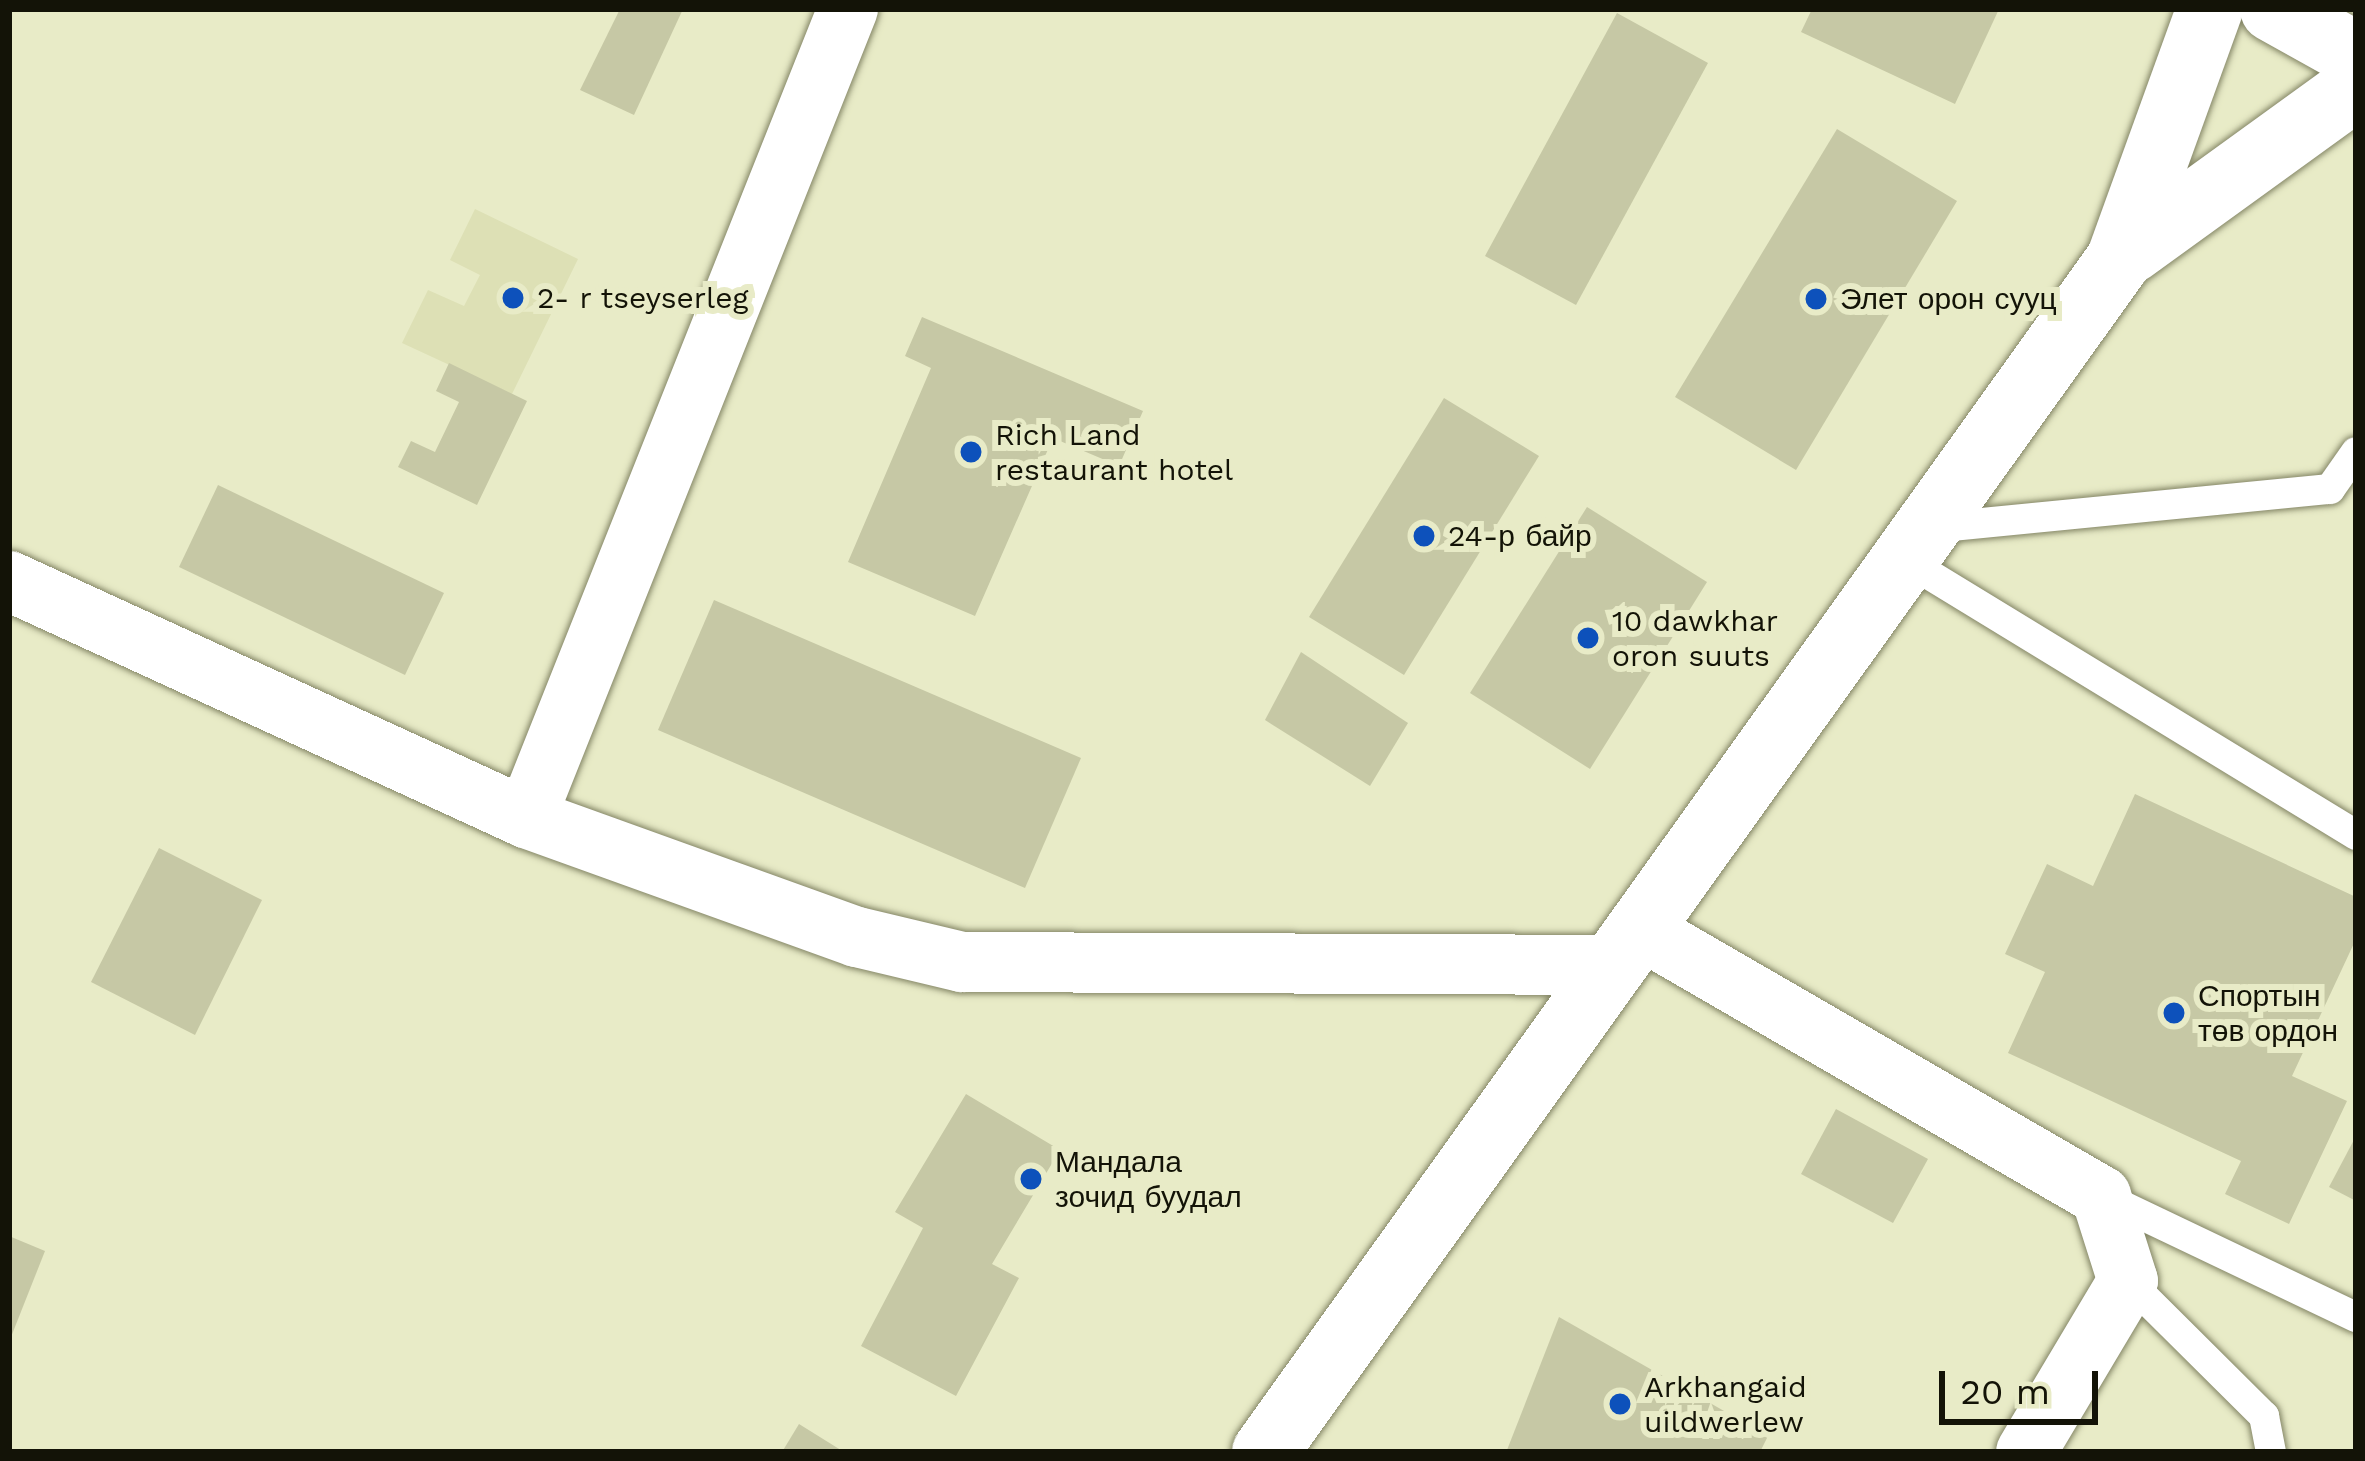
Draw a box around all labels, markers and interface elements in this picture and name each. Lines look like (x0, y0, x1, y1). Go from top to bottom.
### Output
place label: 2- r tseyserleg (537, 280, 750, 316)
place label: Элет орон сууц (1840, 281, 2057, 317)
marker: 2- r tseyserleg (500, 285, 526, 311)
marker: Элет орон сууц (1803, 286, 1829, 312)
place label: Rich Land restaurant hotel (995, 417, 1233, 488)
marker: Rich Land restaurant hotel (958, 439, 984, 465)
place label: 24-р байр (1448, 518, 1592, 554)
marker: 24-р байр (1411, 523, 1437, 549)
place label: 10 dawkhar oron suuts (1612, 603, 1778, 674)
marker: 10 dawkhar oron suuts (1575, 625, 1601, 651)
place label: Спортын төв ордон (2198, 978, 2338, 1048)
marker: Спортын төв ордон (2161, 1000, 2187, 1026)
place label: Мандала зочид буудал (1055, 1144, 1242, 1214)
marker: Мандала зочид буудал (1018, 1166, 1044, 1192)
scale bar (1945, 1347, 2104, 1421)
place label: Arkhangaid uildwerlew (1644, 1369, 1807, 1440)
text: 20 m (1960, 1371, 2050, 1413)
marker: Arkhangaid uildwerlew (1607, 1391, 1633, 1417)

